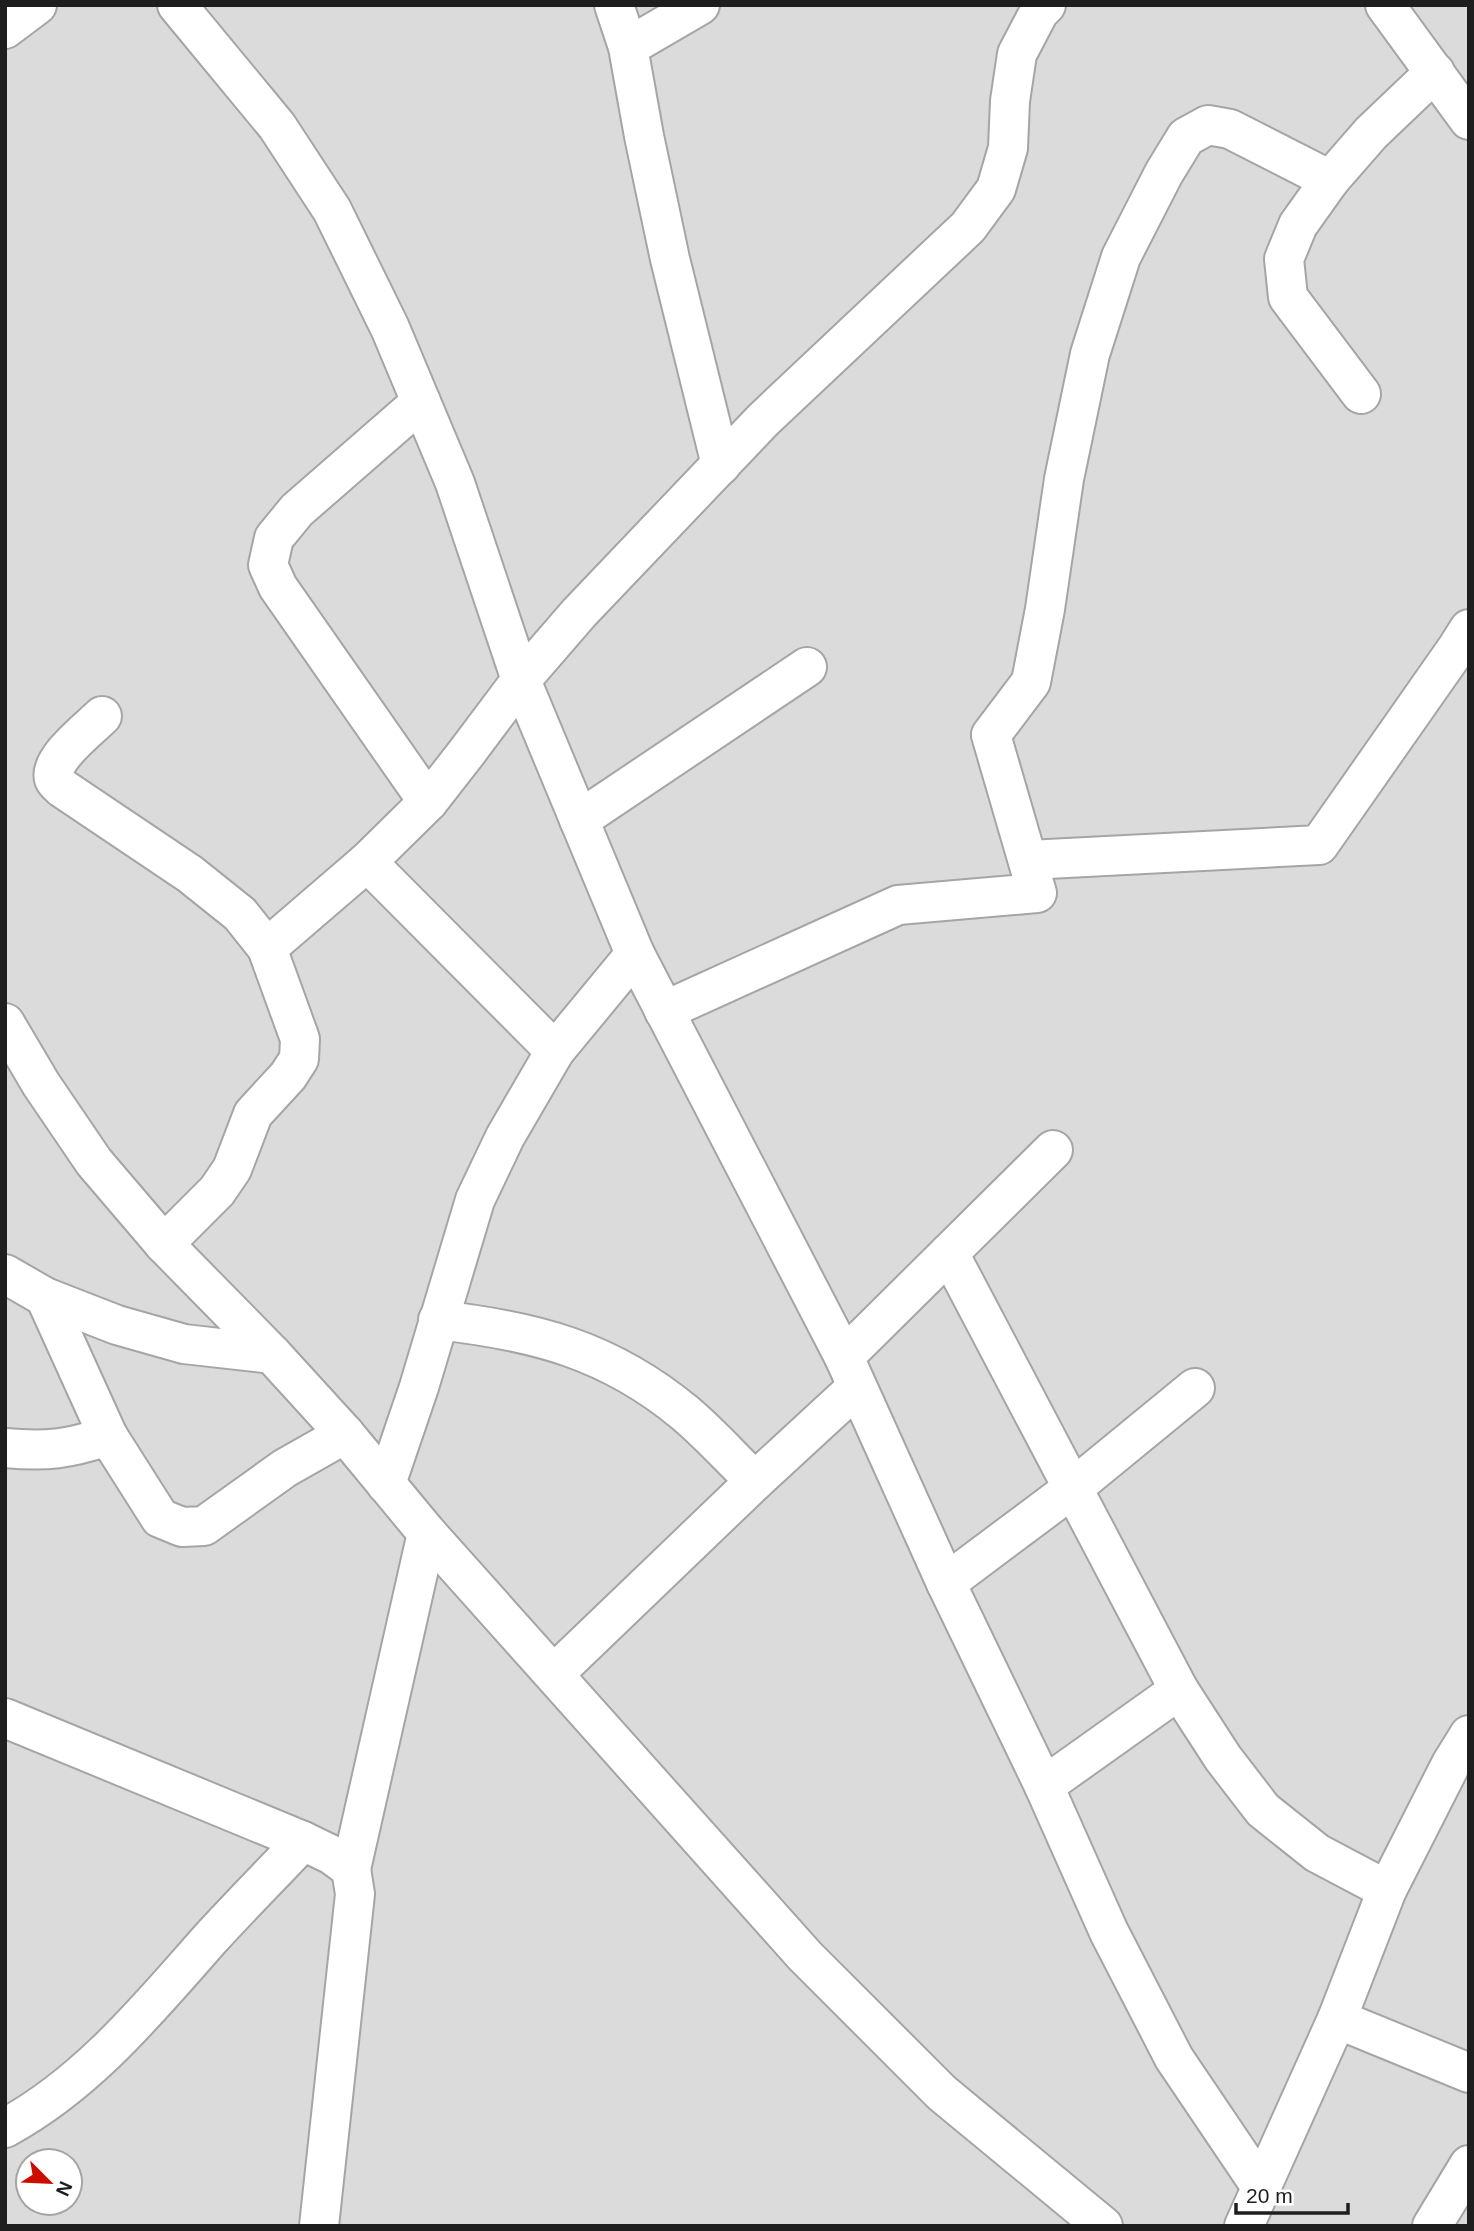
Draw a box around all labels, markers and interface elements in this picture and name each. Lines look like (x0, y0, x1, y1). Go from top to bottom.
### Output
north arrow (14, 2147, 84, 2217)
scale bar (1236, 2172, 1348, 2216)
text: N (52, 2178, 76, 2199)
text: 20 m (1246, 2184, 1293, 2207)

